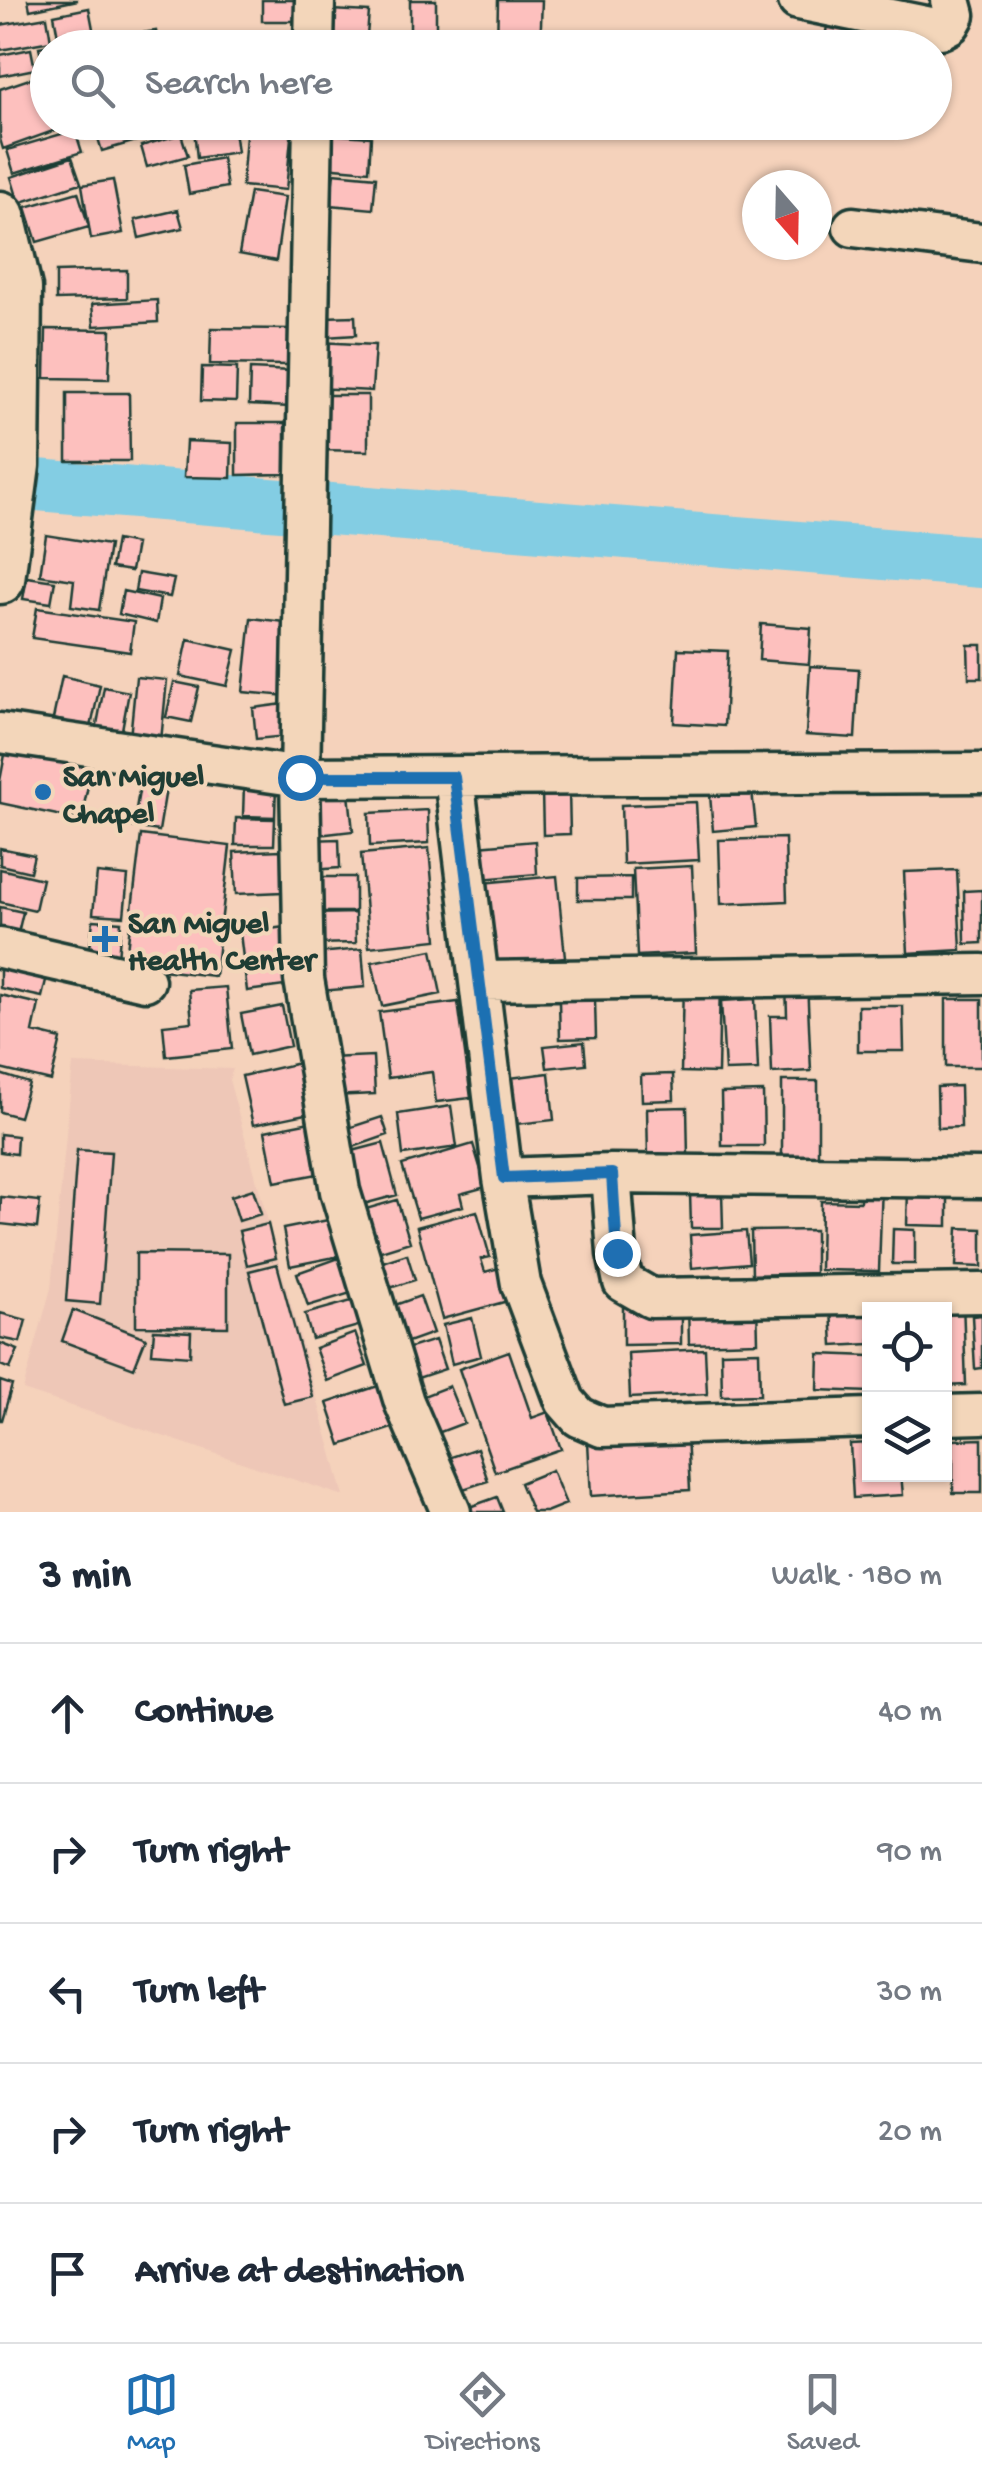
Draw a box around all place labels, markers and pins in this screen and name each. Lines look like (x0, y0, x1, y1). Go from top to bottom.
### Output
place label: San Miguel Chapel (63, 760, 204, 835)
marker: San Miguel Chapel (32, 781, 54, 803)
place label: San Miguel Health Center (128, 907, 319, 982)
marker: San Miguel Health Center (92, 926, 118, 952)

